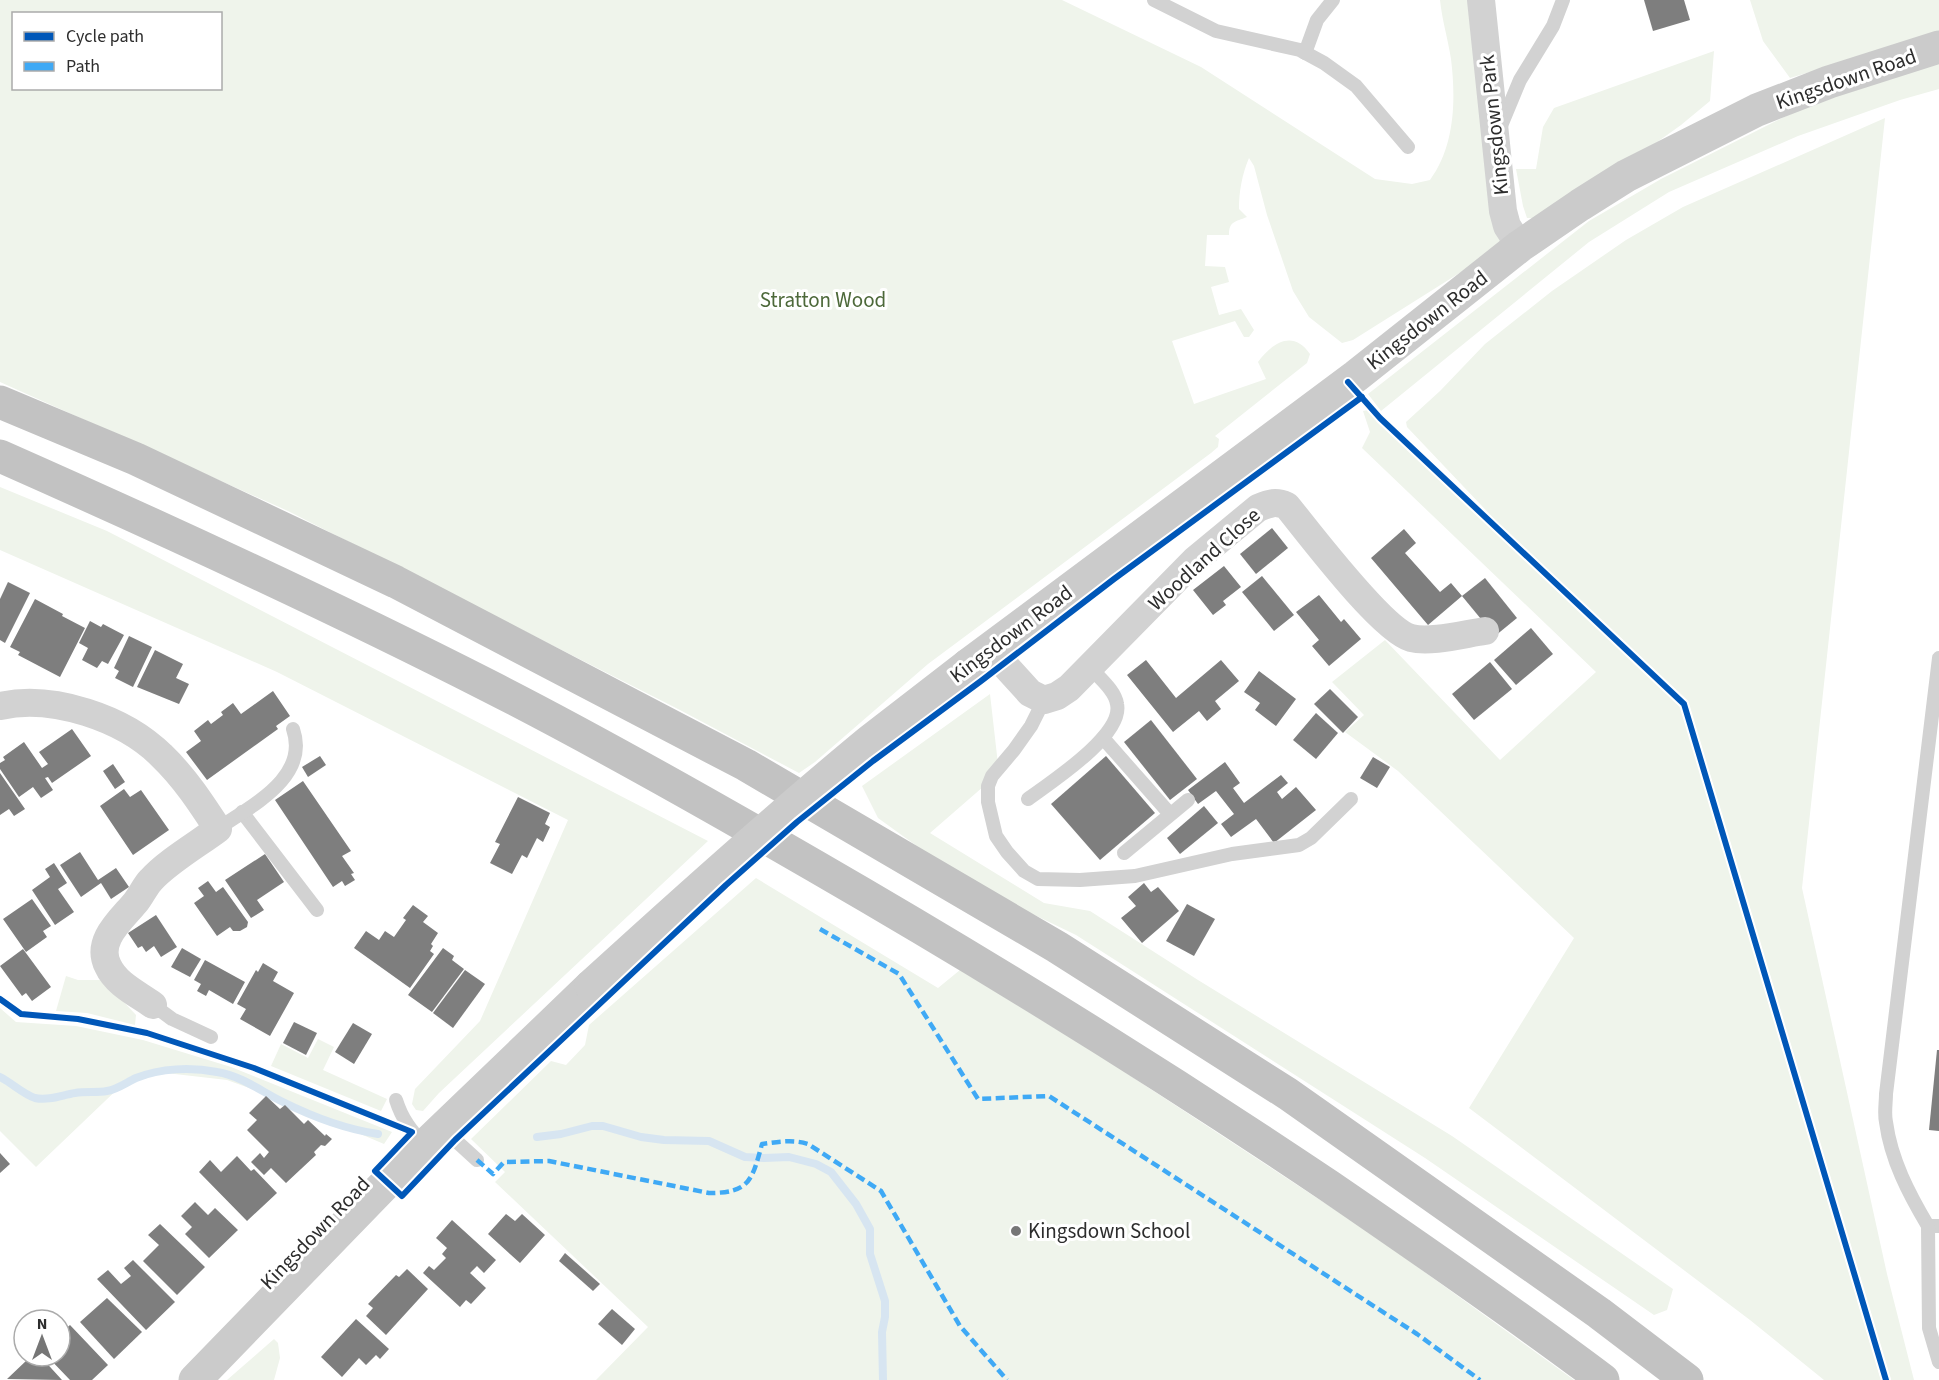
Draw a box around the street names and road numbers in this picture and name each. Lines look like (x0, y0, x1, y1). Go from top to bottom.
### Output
street label: Kingsdown Road (1772, 41, 1920, 117)
street label: Kingsdown Park (1472, 53, 1516, 197)
street label: Kingsdown Road (1360, 263, 1494, 377)
street label: Woodland Close (1141, 500, 1267, 618)
street label: Kingsdown Road (943, 578, 1079, 690)
street label: Kingsdown Road (253, 1170, 377, 1296)

